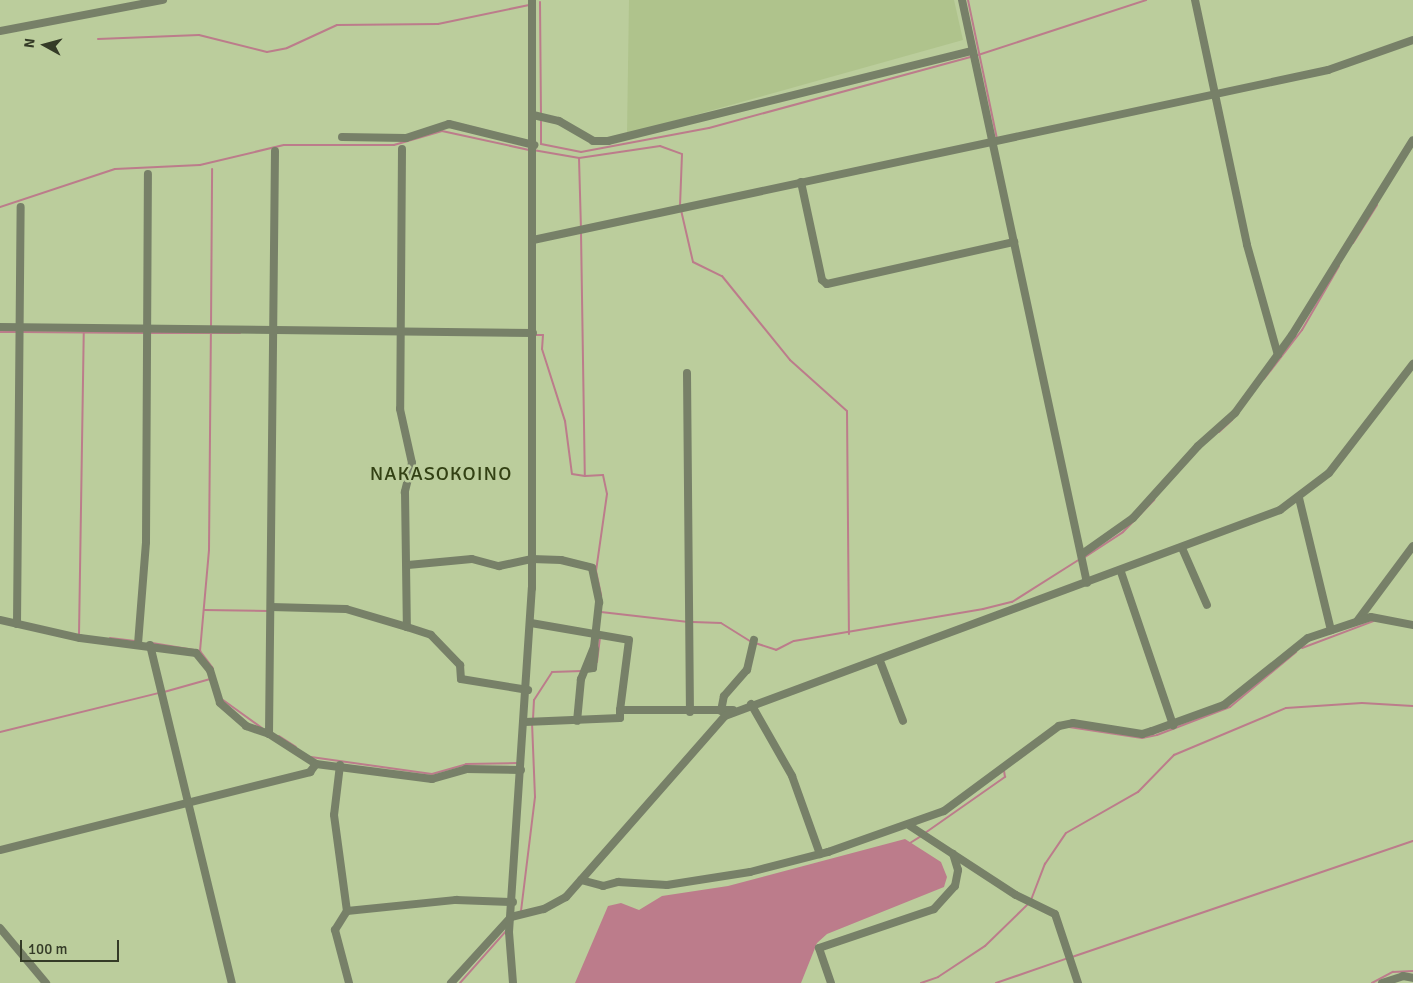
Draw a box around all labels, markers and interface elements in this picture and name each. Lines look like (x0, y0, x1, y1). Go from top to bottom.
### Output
north arrow (20, 20, 70, 70)
text: N (21, 37, 39, 49)
district label: NAKASOKOINO (368, 461, 514, 485)
scale bar (22, 930, 121, 962)
text: 100 m (28, 940, 68, 958)

